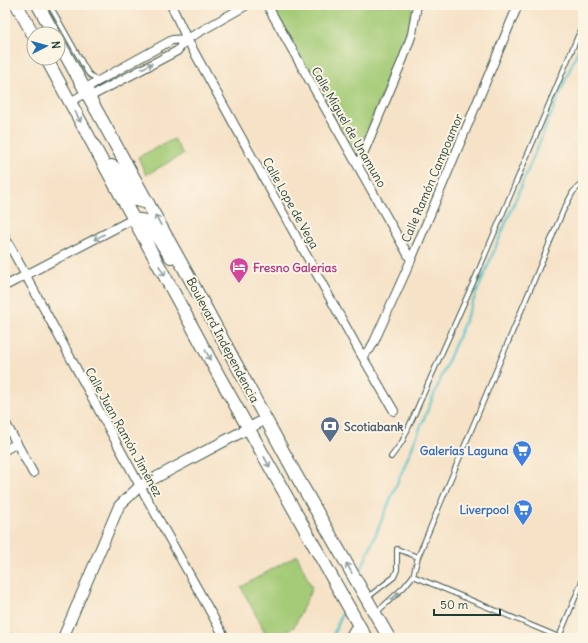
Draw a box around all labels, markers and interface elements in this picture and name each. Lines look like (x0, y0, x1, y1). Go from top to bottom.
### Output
north arrow (26, 26, 66, 66)
text: N (49, 40, 63, 49)
one-way arrow (140, 62, 152, 70)
street label: Calle Miguel de Unamuno (308, 64, 390, 190)
one-way arrow (75, 111, 82, 123)
street label: Calle Ramón Campoamor (398, 111, 466, 245)
street label: Calle Lope de Vega (260, 155, 322, 251)
one-way arrow (153, 214, 161, 226)
one-way arrow (93, 234, 105, 241)
hotel icon: Fresno Galerias (228, 256, 250, 284)
place label: Fresno Galerias (253, 260, 337, 275)
one-way arrow (158, 265, 166, 277)
street label: Boulevard Independencia (184, 275, 263, 405)
one-way arrow (204, 349, 212, 361)
street label: Calle Juan Ramón Jiménez (82, 365, 166, 500)
bank icon: Scotiabank (319, 415, 341, 443)
place label: Scotiabank (344, 419, 403, 434)
supermarket icon: Galerías Laguna (511, 439, 533, 467)
place label: Galerías Laguna (420, 443, 508, 459)
one-way arrow (264, 456, 272, 468)
supermarket icon: Liverpool (512, 498, 534, 526)
place label: Liverpool (460, 502, 509, 518)
one-way arrow (344, 562, 352, 574)
one-way arrow (390, 591, 400, 600)
scale bar (434, 591, 500, 617)
text: 50 m (440, 597, 469, 612)

